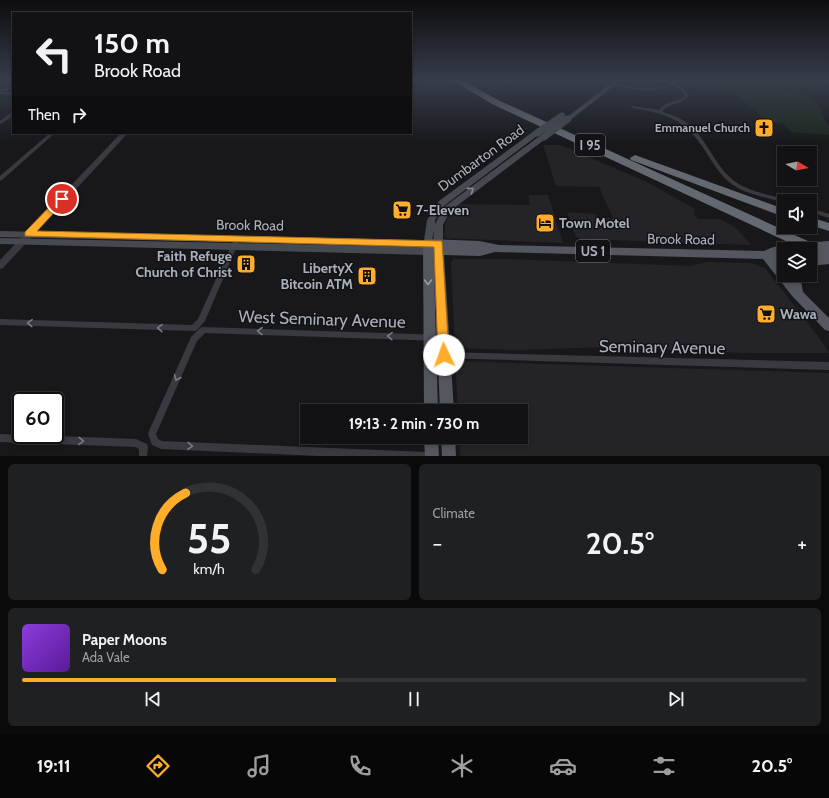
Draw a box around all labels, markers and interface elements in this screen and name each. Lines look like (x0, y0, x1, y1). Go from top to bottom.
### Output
text: 150 m (94, 26, 170, 60)
icon: left (28, 28, 80, 80)
text: Brook Road (94, 60, 181, 82)
icon: right (68, 104, 90, 126)
text: Then (28, 106, 60, 124)
church icon: Emmanuel Church (753, 117, 775, 139)
place label: Emmanuel Church (655, 120, 750, 135)
street label: Dumbarton Road (434, 121, 528, 195)
road number: I 95 (575, 134, 605, 156)
north arrow (777, 146, 817, 186)
map controls (777, 146, 817, 282)
pin (45, 182, 79, 216)
icon: arrive (51, 188, 73, 210)
one-way arrow (466, 188, 473, 195)
button: sound (777, 194, 817, 234)
supermarket icon: 7-Eleven (391, 199, 413, 221)
place label: 7-Eleven (416, 201, 469, 219)
hotel icon: Town Motel (534, 212, 556, 234)
place label: Town Motel (559, 214, 630, 232)
street label: Brook Road (216, 215, 284, 235)
street label: Brook Road (647, 229, 715, 249)
road number: US 1 (576, 240, 610, 262)
button: layers (777, 242, 817, 282)
place label: Faith Refuge Church of Christ (136, 247, 232, 281)
building icon: Faith Refuge Church of Christ (235, 253, 257, 275)
place label: LibertyX Bitcoin ATM (281, 259, 353, 293)
building icon: LibertyX Bitcoin ATM (356, 265, 378, 287)
one-way arrow (424, 279, 432, 285)
supermarket icon: Wawa (755, 303, 777, 325)
place label: Wawa (780, 305, 817, 323)
street label: West Seminary Avenue (238, 306, 406, 332)
one-way arrow (27, 319, 33, 328)
one-way arrow (157, 323, 163, 332)
one-way arrow (257, 327, 263, 336)
one-way arrow (387, 332, 393, 340)
position arrow (423, 334, 465, 376)
street label: Seminary Avenue (599, 336, 726, 358)
one-way arrow (173, 375, 181, 382)
speed limit sign: 60 (12, 392, 64, 444)
text: 19:13 · 2 min · 730 m (349, 415, 479, 433)
one-way arrow (78, 437, 84, 445)
one-way arrow (187, 441, 193, 450)
text: Climate (433, 505, 475, 521)
text: 55 (187, 513, 232, 563)
text: 20.5° (586, 525, 654, 562)
text: − (433, 530, 442, 557)
text: + (797, 530, 807, 557)
text: km/h (194, 560, 225, 578)
text: Paper Moons (82, 631, 167, 649)
text: Ada Vale (82, 649, 130, 665)
icon: previous (142, 688, 164, 710)
icon: pause (403, 688, 425, 710)
icon: next (665, 688, 687, 710)
icon: directions (144, 752, 172, 780)
icon: music (245, 752, 273, 780)
icon: phone (346, 752, 374, 780)
icon: climate (448, 752, 476, 780)
icon: car (549, 752, 577, 780)
icon: filters (650, 752, 678, 780)
text: 19:11 (37, 755, 71, 777)
text: 20.5° (751, 755, 792, 777)

